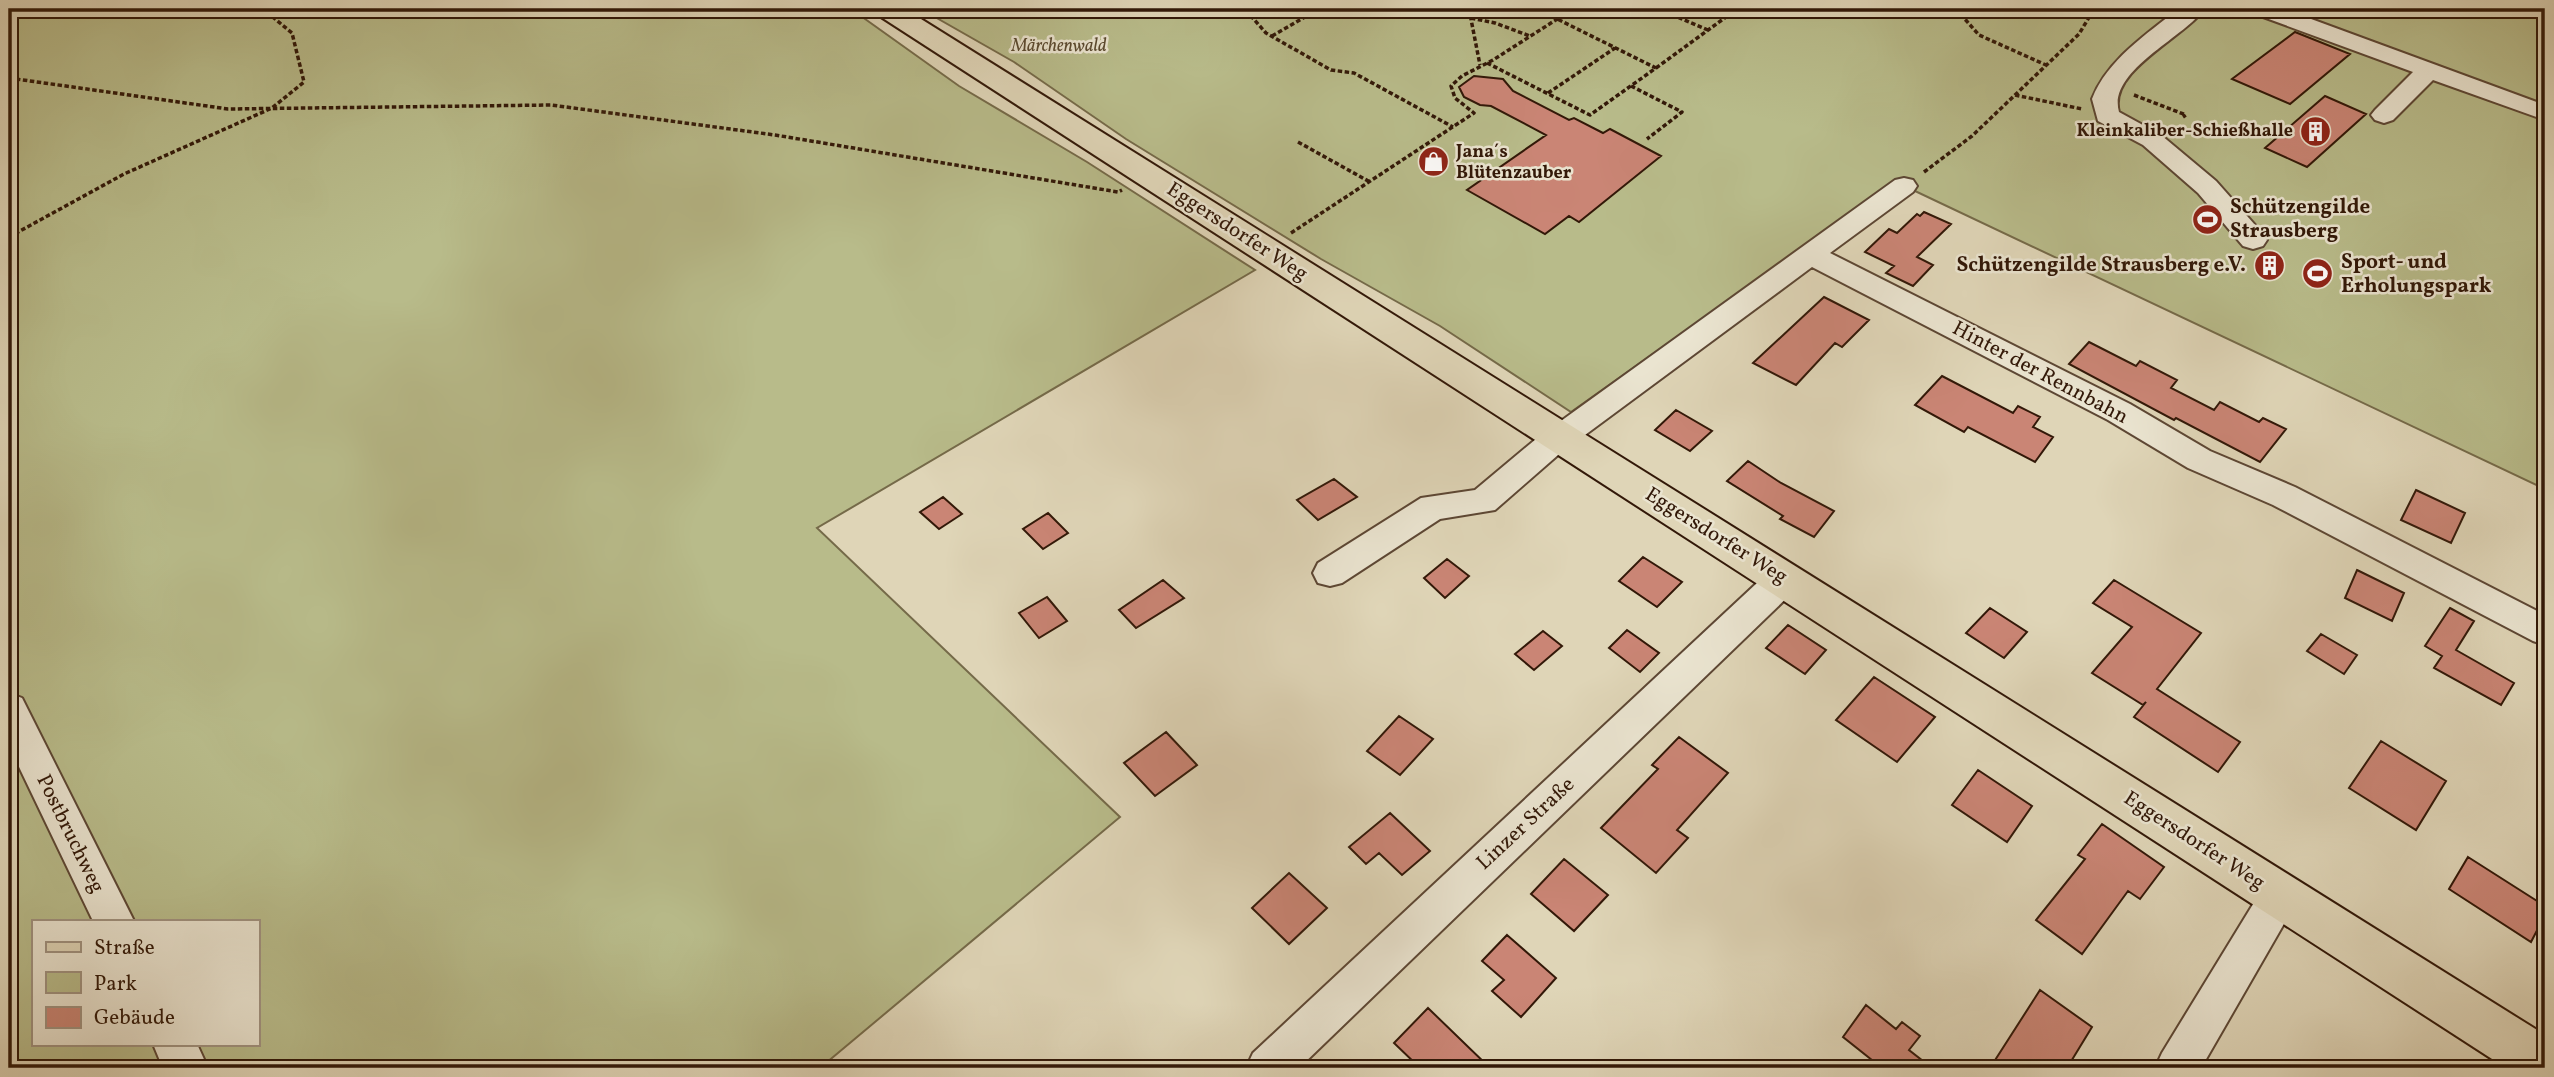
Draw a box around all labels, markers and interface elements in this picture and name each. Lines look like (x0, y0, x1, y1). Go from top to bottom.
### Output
park label: Märchenwald (1010, 34, 1107, 59)
building icon: Kleinkaliber-Schießhalle (2299, 114, 2333, 148)
place label: Kleinkaliber-Schießhalle (2077, 119, 2293, 144)
place label: Jana´s Blütenzauber (1455, 140, 1572, 186)
shop icon: Jana´s Blütenzauber (1416, 145, 1450, 179)
street label: Eggersdorfer Weg (1161, 175, 1313, 289)
place label: Schützengilde Strausberg (2230, 193, 2370, 246)
sports icon: Schützengilde Strausberg (2190, 202, 2224, 236)
building icon: Schützengilde Strausberg e.V. (2252, 248, 2286, 282)
place label: Sport- und Erholungspark (2341, 248, 2492, 301)
place label: Schützengilde Strausberg e.V. (1957, 251, 2246, 280)
sports icon: Sport- und Erholungspark (2301, 257, 2335, 291)
street label: Hinter der Rennbahn (1947, 314, 2133, 432)
street label: Eggersdorfer Weg (1639, 480, 1793, 592)
street label: Postbruchweg (29, 770, 111, 898)
street label: Linzer Straße (1470, 771, 1582, 877)
street label: Eggersdorfer Weg (2118, 784, 2270, 898)
legend (32, 920, 259, 1046)
text: Straße (94, 934, 155, 963)
text: Park (94, 970, 137, 999)
text: Gebäude (94, 1004, 175, 1033)

